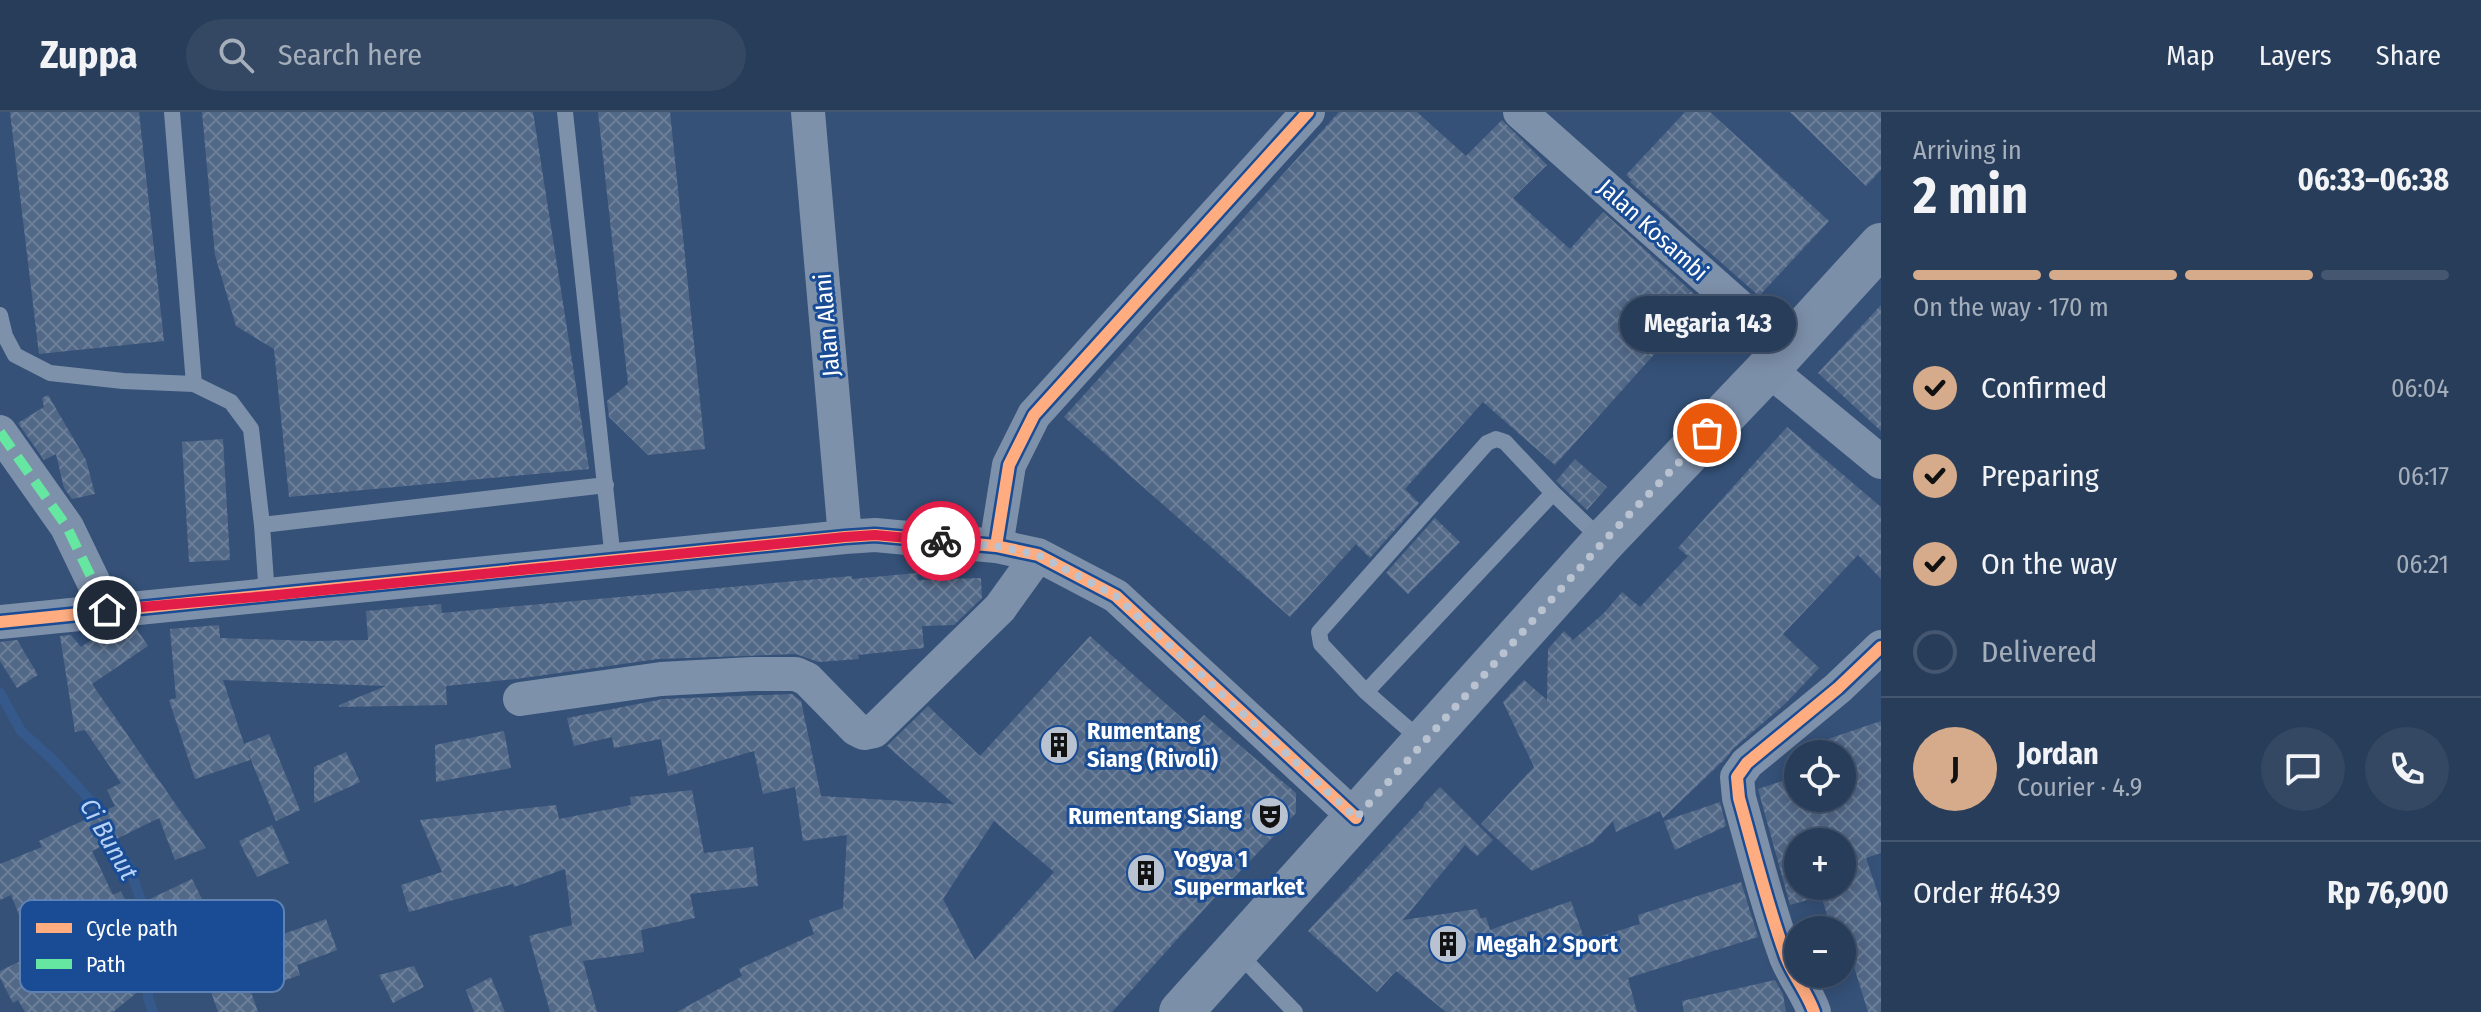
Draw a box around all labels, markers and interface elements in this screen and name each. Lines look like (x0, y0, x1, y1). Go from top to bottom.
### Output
search box (186, 19, 746, 91)
text: Zuppa (40, 32, 138, 78)
icon: search (214, 33, 258, 77)
text: Search here (278, 37, 422, 73)
text: Map (2166, 39, 2215, 72)
text: Layers (2259, 39, 2332, 72)
text: Share (2376, 39, 2441, 72)
text: Arriving in (1913, 135, 2022, 166)
text: 06:33–06:38 (2298, 162, 2449, 198)
text: 2 min (1913, 164, 2028, 227)
street label: Jalan Kosambi (1592, 173, 1714, 287)
street label: Jalan Alani (809, 272, 845, 378)
text: On the way · 170 m (1913, 292, 2109, 323)
callout: Megaria 143 (1619, 297, 1795, 353)
text: Megaria 143 (1644, 308, 1772, 339)
icon: check (1913, 366, 1957, 410)
text: Confirmed (1981, 370, 2107, 406)
text: 06:04 (2391, 373, 2449, 404)
pin (1673, 399, 1741, 467)
icon: bag (1685, 411, 1729, 455)
icon: check (1913, 454, 1957, 498)
text: Preparing (1981, 458, 2099, 494)
text: 06:17 (2397, 461, 2449, 492)
courier (901, 501, 981, 581)
icon: bike (919, 519, 963, 563)
icon: check (1913, 542, 1957, 586)
text: On the way (1981, 546, 2117, 582)
text: 06:21 (2396, 549, 2449, 580)
pin (73, 576, 141, 644)
icon: home (85, 588, 129, 632)
text: Delivered (1981, 634, 2097, 670)
place label: Rumentang Siang (Rivoli) (1087, 717, 1218, 773)
building icon: Rumentang Siang (Rivoli) (1038, 724, 1080, 766)
button: chat (2261, 727, 2345, 811)
button: phone (2365, 727, 2449, 811)
text: Jordan (2017, 736, 2099, 772)
map controls (1784, 740, 1856, 988)
button: locate (1784, 740, 1856, 812)
text: J (1951, 751, 1959, 787)
text: Courier · 4.9 (2017, 772, 2142, 803)
water label: Ci Bunut (73, 793, 144, 886)
theatre icon: Rumentang Siang (1249, 795, 1291, 837)
place label: Rumentang Siang (1068, 802, 1242, 830)
button: + (1784, 828, 1856, 900)
place label: Yogya 1 Supermarket (1173, 845, 1305, 901)
building icon: Yogya 1 Supermarket (1125, 852, 1167, 894)
text: Order #6439 (1913, 875, 2061, 911)
text: Rp 76,900 (2327, 875, 2449, 911)
legend (20, 900, 284, 992)
text: Cycle path (86, 915, 178, 942)
button: − (1784, 916, 1856, 988)
building icon: Megah 2 Sport (1427, 923, 1469, 965)
place label: Megah 2 Sport (1476, 930, 1619, 958)
text: Path (86, 951, 126, 978)

